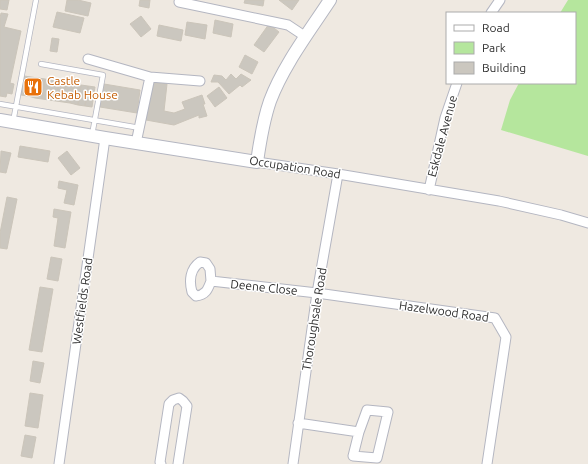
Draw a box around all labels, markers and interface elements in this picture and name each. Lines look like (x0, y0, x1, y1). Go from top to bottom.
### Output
legend (446, 12, 576, 84)
text: Road (482, 21, 510, 34)
text: Park (482, 41, 506, 54)
text: Building (482, 61, 526, 74)
place label: Castle Kebab House (47, 74, 118, 101)
restaurant icon: Castle Kebab House (22, 76, 44, 98)
street label: Eskdale Avenue (425, 94, 459, 178)
street label: Occupation Road (248, 153, 342, 181)
street label: Westfields Road (69, 257, 95, 345)
street label: Thoroughsale Road (299, 266, 329, 372)
street label: Deene Close (230, 277, 298, 297)
street label: Hazelwood Road (398, 298, 490, 324)

